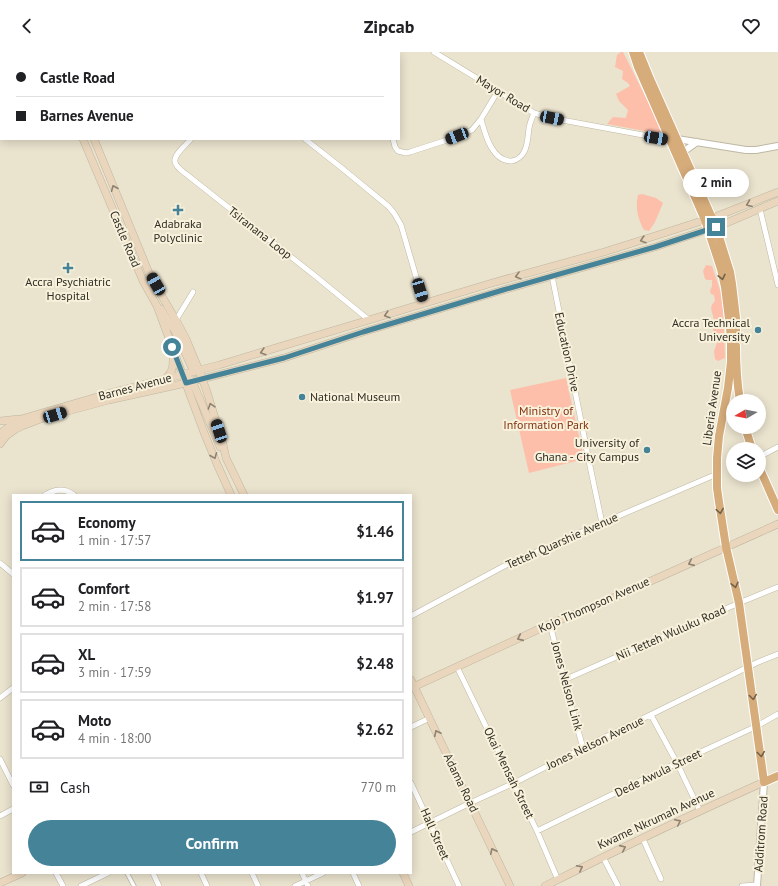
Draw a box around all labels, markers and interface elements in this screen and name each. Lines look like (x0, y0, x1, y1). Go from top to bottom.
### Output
icon: back (16, 15, 38, 37)
text: Zipcab (364, 15, 414, 38)
icon: heart (740, 15, 762, 37)
text: Castle Road (40, 68, 115, 87)
street label: Mayor Road (474, 72, 533, 115)
text: Barnes Avenue (40, 106, 134, 125)
car (539, 110, 565, 126)
car (444, 126, 470, 146)
car (643, 130, 669, 146)
callout: 2 min (683, 169, 749, 197)
text: 2 min (700, 174, 732, 191)
one-way arrow (111, 184, 119, 192)
one-way arrow (746, 199, 753, 207)
street label: Tsiranana Loop (225, 203, 295, 262)
marker: Adabraka Polyclinic (172, 204, 184, 216)
street label: Castle Road (107, 208, 144, 269)
place label: Adabraka Polyclinic (154, 216, 203, 245)
route end (707, 218, 725, 236)
one-way arrow (640, 235, 647, 244)
marker: Accra Psychiatric Hospital (62, 262, 74, 274)
car (145, 271, 167, 297)
one-way arrow (515, 271, 522, 280)
place label: Accra Psychiatric Hospital (25, 274, 111, 303)
one-way arrow (718, 274, 726, 280)
car (411, 277, 429, 303)
one-way arrow (384, 310, 391, 319)
street label: Education Drive (552, 311, 583, 393)
place label: Accra Technical University (672, 315, 750, 344)
marker: Accra Technical University (753, 325, 763, 335)
route start (163, 338, 181, 356)
one-way arrow (259, 347, 266, 356)
street label: Liberia Avenue (699, 369, 724, 446)
street label: Barnes Avenue (97, 370, 173, 403)
place label: National Museum (310, 389, 400, 404)
marker: National Museum (297, 392, 307, 402)
north arrow (726, 394, 766, 434)
map controls (726, 394, 766, 482)
one-way arrow (207, 403, 216, 410)
park label: Ministry of Information Park (503, 403, 589, 432)
car (42, 406, 68, 424)
car (210, 418, 228, 444)
place label: University of Ghana - City Campus (535, 435, 640, 464)
button: layers (726, 442, 766, 482)
marker: University of Ghana - City Campus (642, 445, 652, 455)
one-way arrow (209, 453, 217, 460)
one-way arrow (715, 508, 724, 514)
street label: Tetteh Quarshie Avenue (503, 509, 620, 572)
icon: car (30, 513, 66, 549)
text: Economy (78, 513, 136, 532)
text: $1.46 (356, 522, 394, 541)
text: 1 min · 17:57 (78, 532, 151, 549)
one-way arrow (687, 558, 695, 566)
street label: Kojo Thompson Avenue (536, 573, 652, 636)
icon: car (30, 579, 66, 615)
text: Comfort (78, 579, 130, 598)
one-way arrow (730, 582, 738, 588)
text: $1.97 (356, 588, 394, 607)
text: 2 min · 17:58 (78, 598, 151, 615)
street label: Nii Tetteh Wuluku Road (613, 602, 728, 664)
one-way arrow (517, 633, 525, 641)
street label: Jones Nelson Link (548, 639, 587, 732)
icon: car (30, 645, 66, 681)
text: XL (78, 645, 95, 664)
text: $2.48 (356, 654, 394, 673)
text: 3 min · 17:59 (78, 664, 151, 681)
one-way arrow (748, 694, 757, 700)
icon: car (30, 711, 66, 747)
text: Moto (78, 711, 111, 730)
street label: Jones Nelson Avenue (543, 712, 646, 773)
text: $2.62 (356, 720, 394, 739)
street label: Okai Mensah Street (481, 725, 538, 821)
text: 4 min · 18:00 (78, 730, 151, 747)
one-way arrow (434, 730, 442, 738)
street label: Dede Awula Street (612, 745, 704, 800)
street label: Adama Road (441, 751, 482, 815)
one-way arrow (756, 751, 765, 757)
icon: cash (28, 776, 50, 798)
text: Cash (60, 778, 90, 797)
text: 770 m (361, 779, 396, 796)
street label: Kwame Nkrumah Avenue (595, 785, 717, 852)
street label: Additrom Road (750, 795, 771, 872)
street label: Hall Street (417, 806, 453, 862)
one-way arrow (673, 819, 681, 826)
button: Confirm (28, 820, 396, 866)
one-way arrow (618, 845, 626, 853)
one-way arrow (490, 847, 498, 855)
one-way arrow (576, 865, 584, 873)

